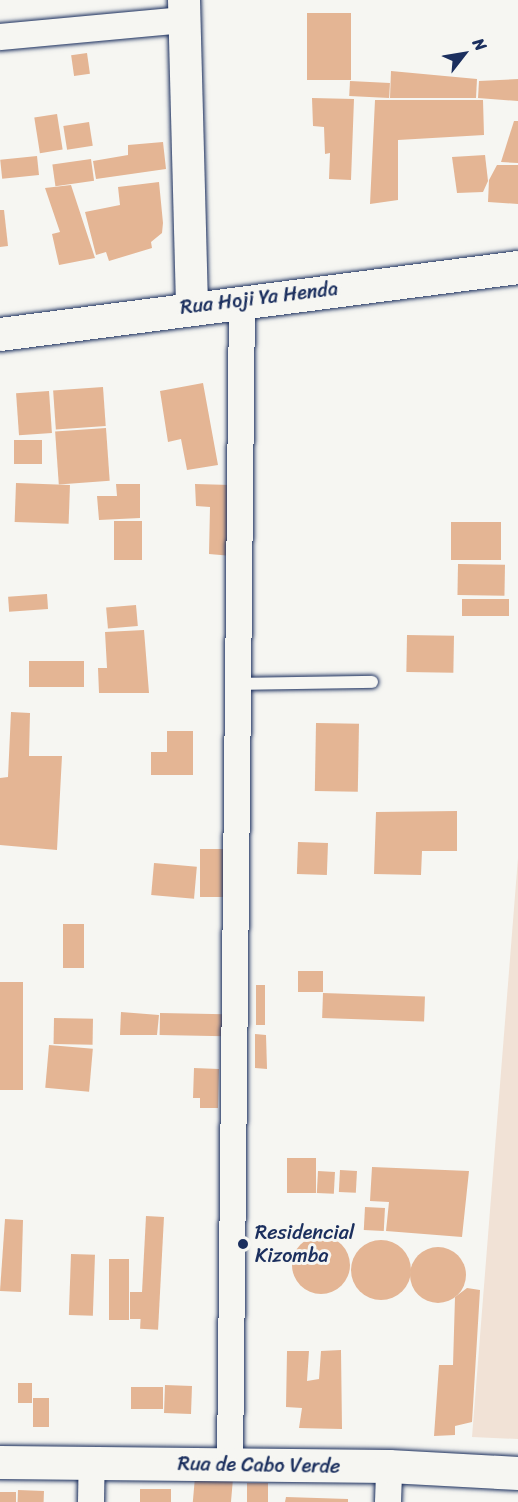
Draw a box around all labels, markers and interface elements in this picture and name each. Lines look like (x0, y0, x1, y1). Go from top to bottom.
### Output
north arrow (434, 24, 494, 84)
text: N (465, 32, 495, 57)
street label: Rua Hoji Ya Henda (178, 276, 340, 320)
place label: Residencial Kizomba (255, 1220, 354, 1267)
marker: Residencial Kizomba (236, 1237, 250, 1251)
street label: Rua de Cabo Verde (178, 1452, 340, 1478)

